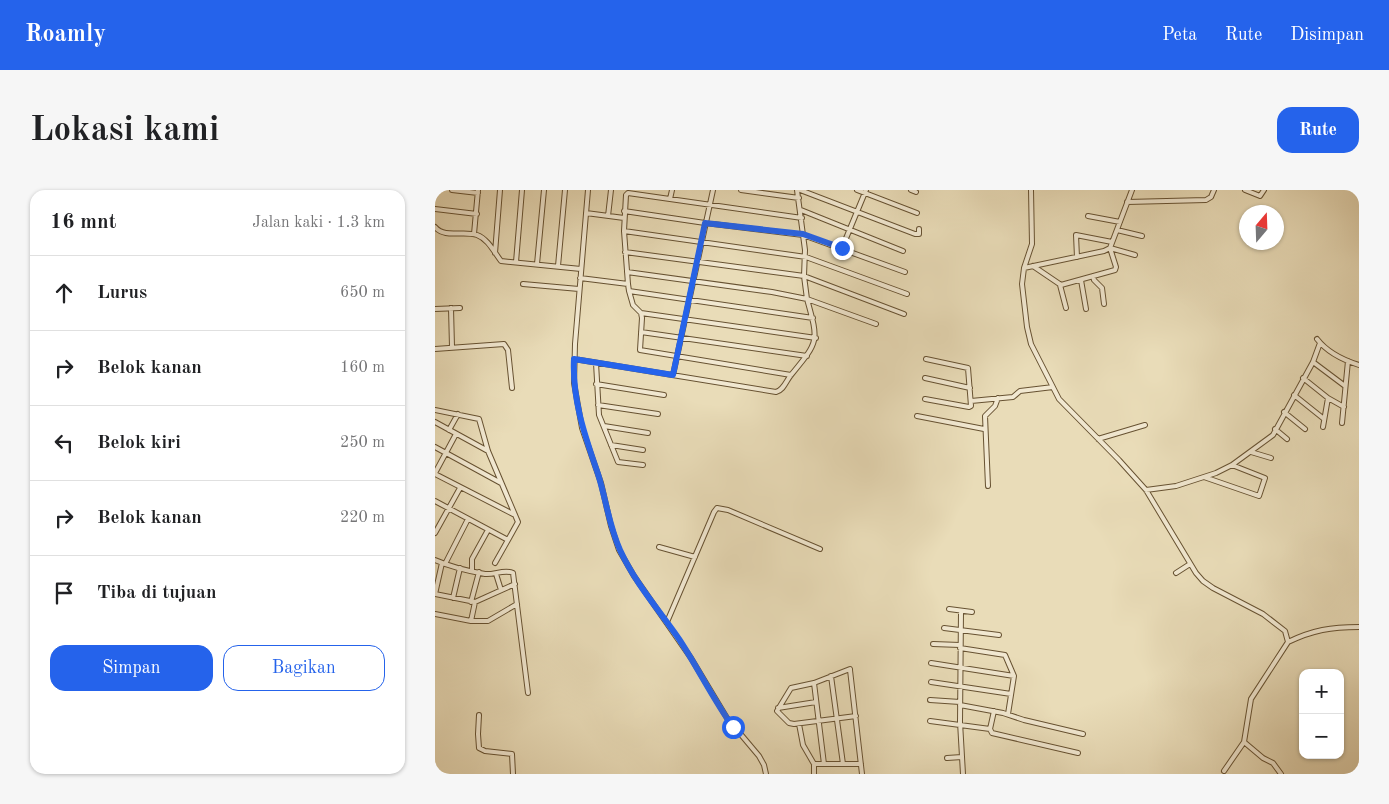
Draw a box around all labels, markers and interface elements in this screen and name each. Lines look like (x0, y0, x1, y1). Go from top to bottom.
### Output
text: Roamly (25, 23, 106, 47)
text: Peta (1162, 26, 1197, 44)
text: Rute (1225, 26, 1262, 44)
text: Disimpan (1290, 26, 1364, 44)
button: Rute (1277, 107, 1359, 153)
text: Lokasi kami (30, 113, 219, 148)
north arrow (1239, 205, 1284, 250)
text: 16 mnt (50, 212, 116, 233)
text: Jalan kaki · 1.3 km (252, 215, 385, 231)
route end (831, 237, 854, 260)
icon: ahead (50, 279, 78, 307)
text: Lurus (97, 284, 147, 303)
text: 650 m (340, 285, 385, 301)
icon: right (50, 354, 78, 382)
text: Belok kanan (97, 359, 202, 378)
text: 160 m (340, 360, 385, 376)
icon: left (50, 429, 78, 457)
text: Belok kiri (97, 434, 181, 453)
text: 250 m (340, 435, 385, 451)
icon: right (50, 504, 78, 532)
text: Belok kanan (97, 509, 202, 528)
text: 220 m (340, 510, 385, 526)
icon: arrive (50, 579, 78, 607)
text: Tiba di tujuan (97, 584, 217, 603)
button: Simpan (50, 645, 213, 691)
button: Bagikan (223, 645, 385, 691)
map controls (1299, 669, 1344, 759)
button: + (1299, 669, 1344, 714)
button: − (1299, 714, 1344, 759)
route start (722, 716, 745, 739)

